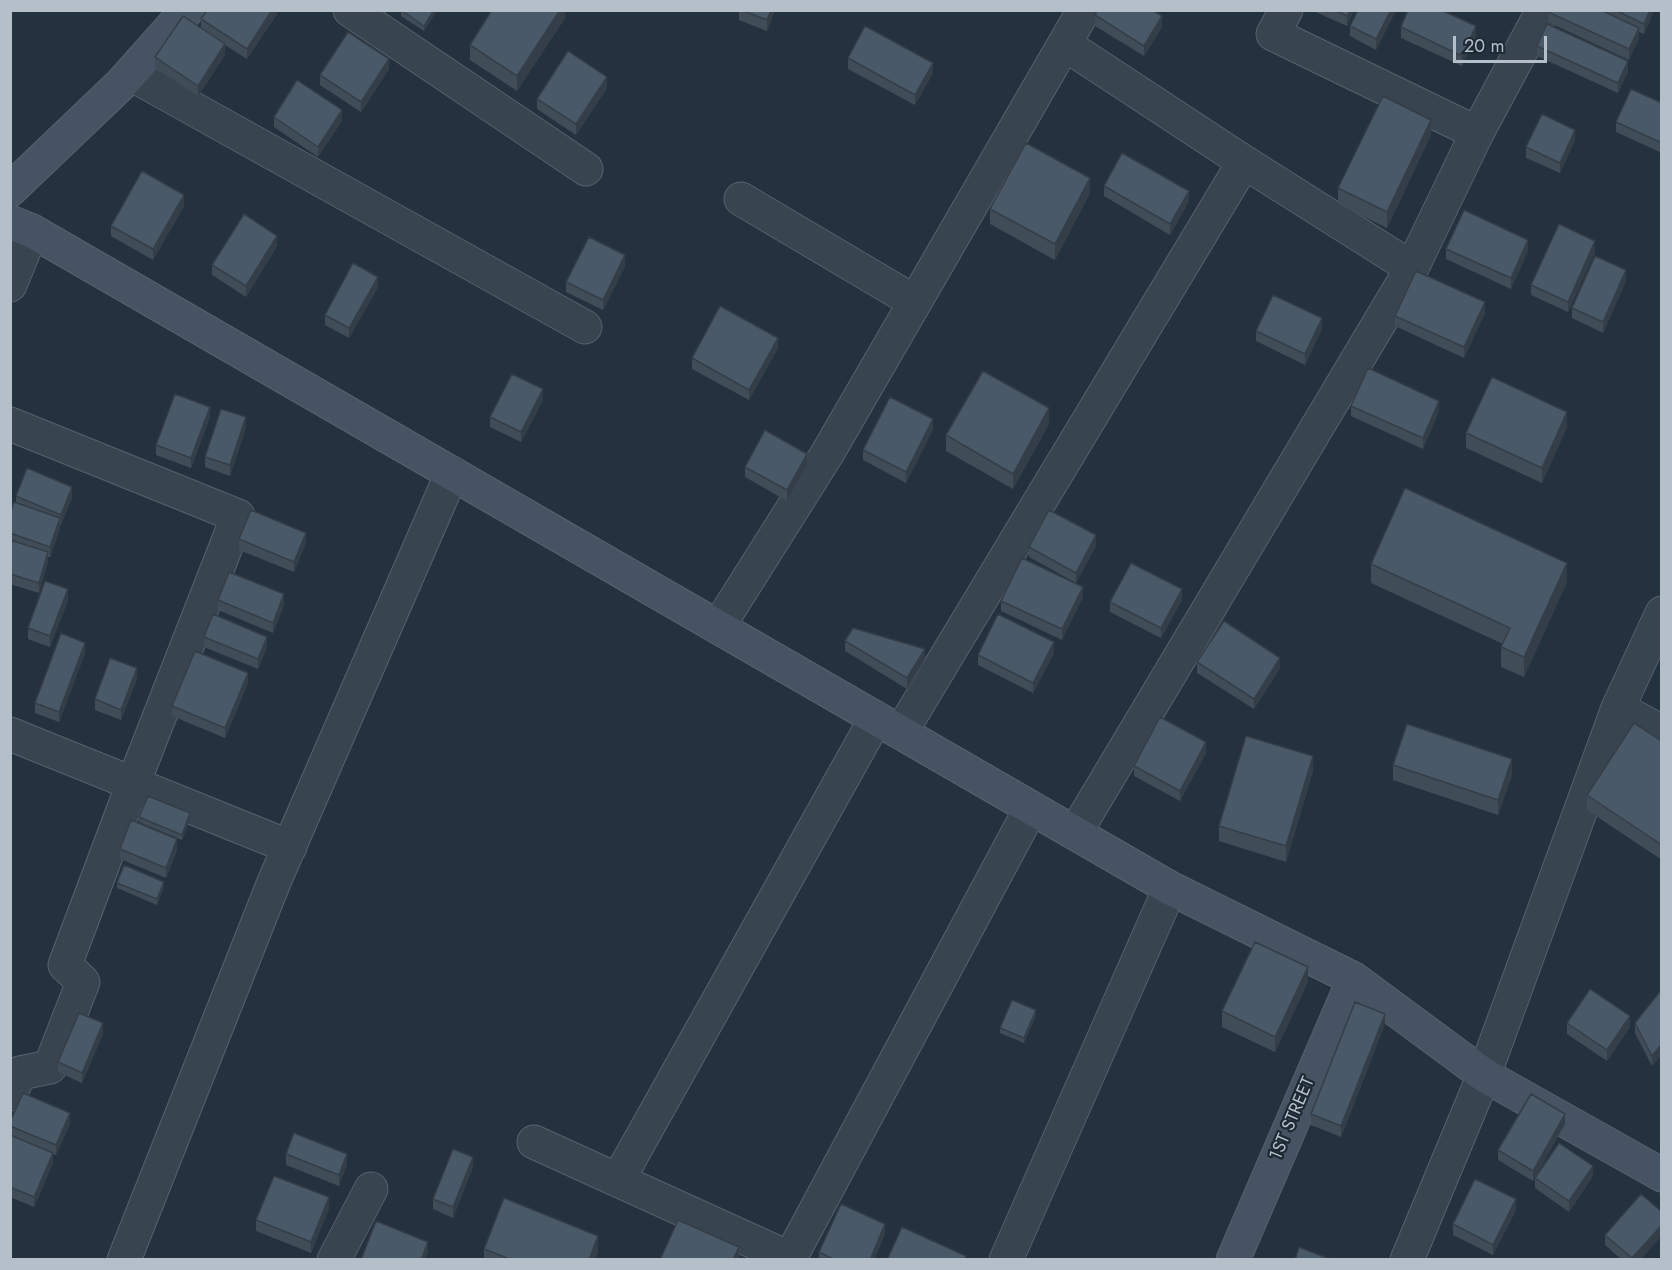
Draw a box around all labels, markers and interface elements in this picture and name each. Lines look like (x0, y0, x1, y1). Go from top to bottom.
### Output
scale bar (1456, 24, 1550, 62)
text: 20 m (1464, 33, 1504, 59)
street label: 1ST STREET (1266, 1074, 1320, 1164)

